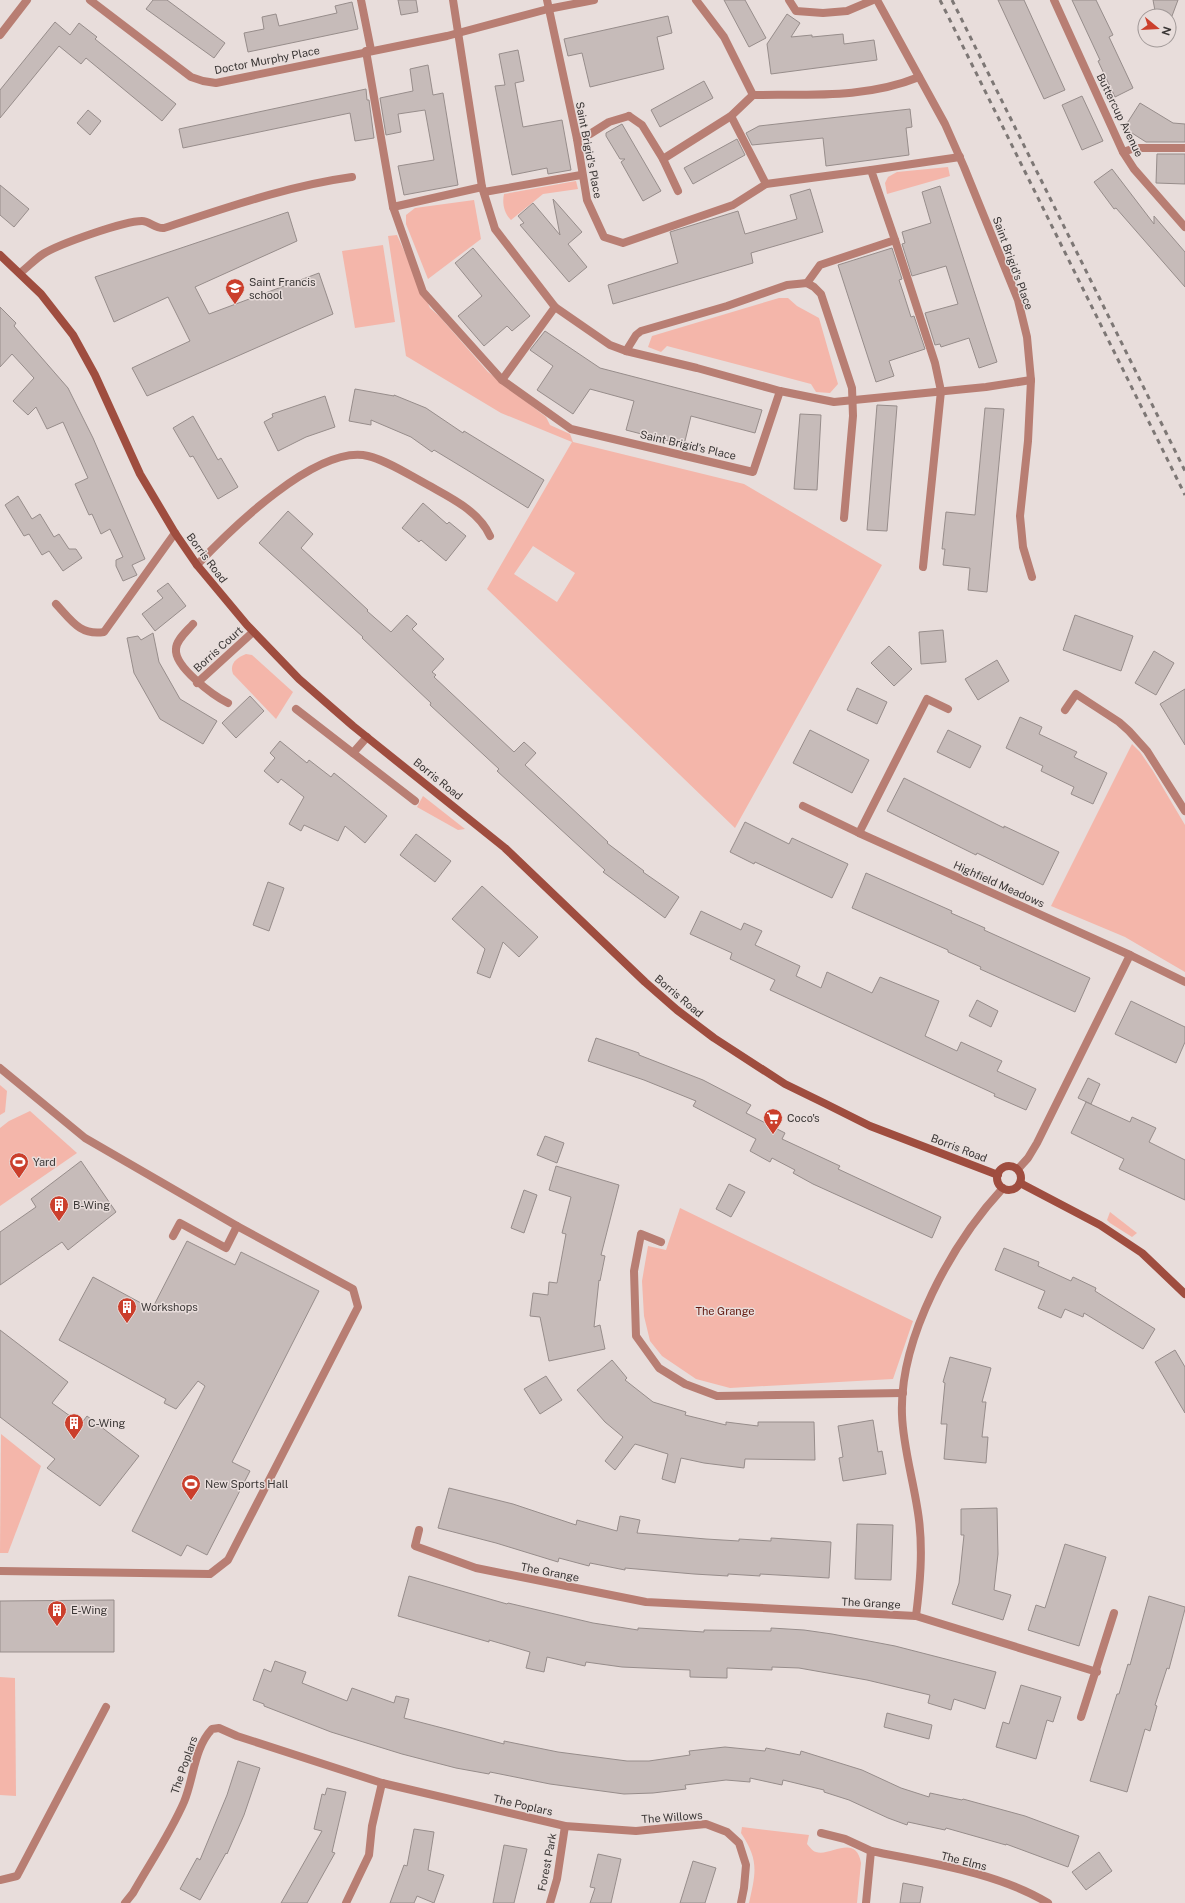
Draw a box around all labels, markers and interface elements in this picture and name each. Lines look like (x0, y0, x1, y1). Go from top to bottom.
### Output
north arrow (1137, 8, 1177, 48)
text: N (1159, 25, 1174, 37)
street label: Doctor Murphy Place (213, 44, 321, 76)
street label: Buttercup Avenue (1095, 71, 1145, 159)
street label: Saint Brigid's Place (574, 101, 604, 199)
street label: Saint Brigid's Place (991, 215, 1035, 311)
place label: Saint Francis school (249, 276, 316, 301)
school or university icon: Saint Francis school (224, 277, 246, 305)
street label: Saint Brigid's Place (639, 428, 737, 462)
street label: Borris Road (184, 531, 230, 585)
street label: Borris Court (191, 624, 245, 674)
street label: Borris Road (411, 756, 465, 802)
street label: Highfield Meadows (952, 859, 1047, 910)
street label: Borris Road (652, 972, 706, 1020)
supermarket icon: Coco's (762, 1107, 784, 1135)
place label: Coco's (787, 1112, 820, 1124)
street label: Borris Road (929, 1132, 989, 1164)
sports icon: Yard (8, 1151, 30, 1179)
place label: Yard (33, 1156, 56, 1168)
building icon: B-Wing (48, 1194, 70, 1222)
place label: B-Wing (73, 1199, 110, 1211)
building icon: Workshops (116, 1296, 138, 1324)
place label: Workshops (141, 1301, 198, 1313)
park label: The Grange (695, 1305, 755, 1317)
building icon: C-Wing (63, 1412, 85, 1440)
place label: C-Wing (88, 1417, 125, 1429)
sports icon: New Sports Hall (180, 1473, 202, 1501)
place label: New Sports Hall (205, 1478, 288, 1490)
street label: The Grange (520, 1560, 580, 1584)
street label: The Grange (841, 1595, 901, 1611)
building icon: E-Wing (46, 1599, 68, 1627)
place label: E-Wing (71, 1604, 108, 1616)
street label: The Poplars (168, 1734, 200, 1796)
street label: The Poplars (492, 1792, 554, 1818)
street label: The Willows (641, 1809, 703, 1825)
street label: Forest Park (535, 1832, 559, 1892)
street label: The Elms (940, 1850, 989, 1873)

